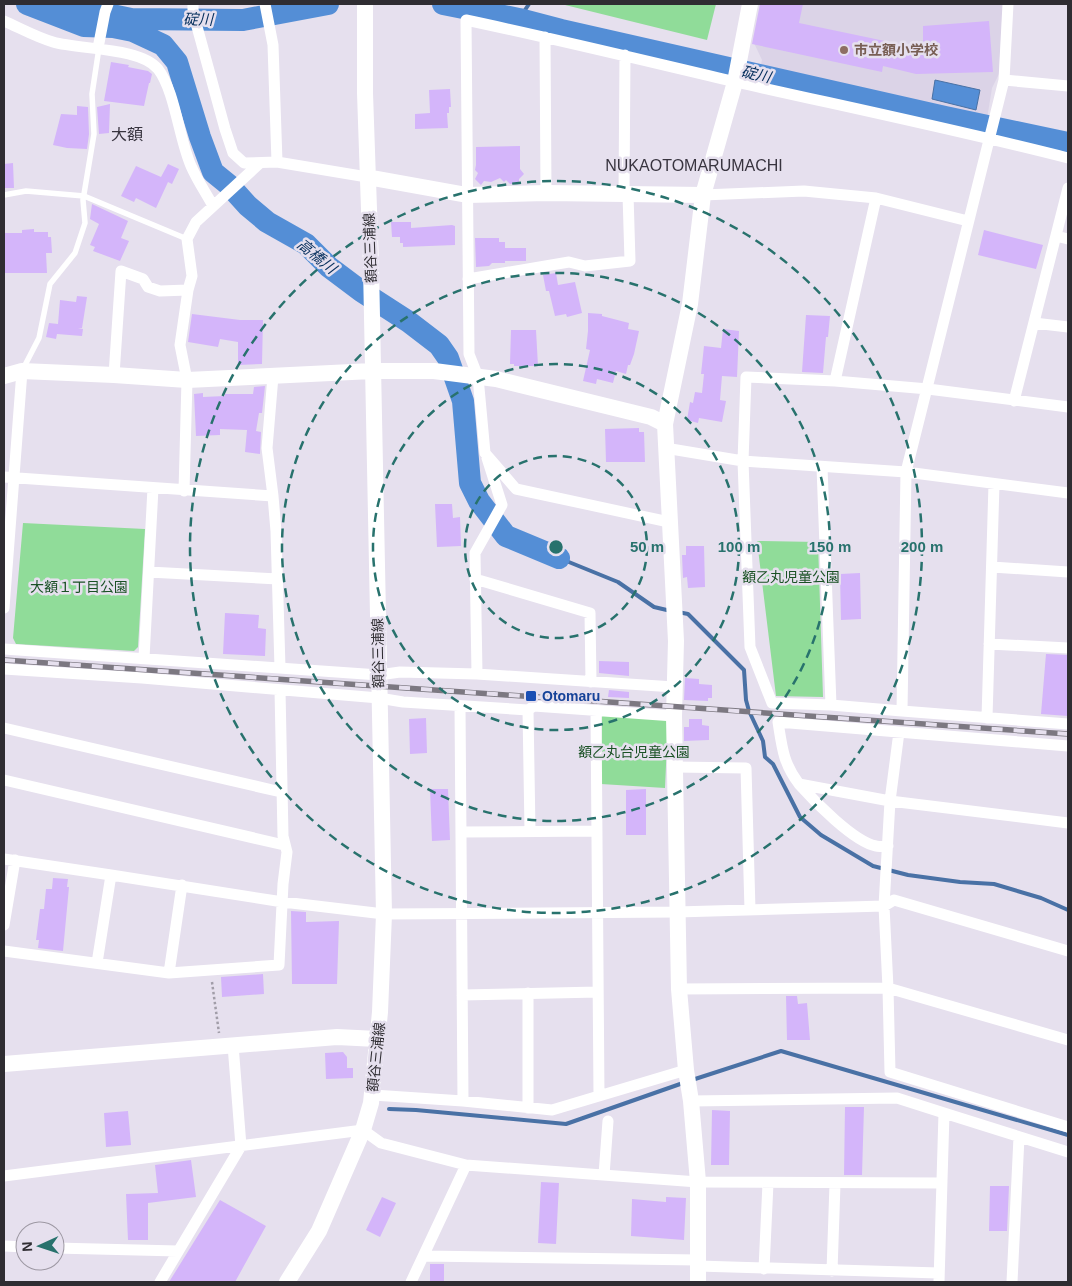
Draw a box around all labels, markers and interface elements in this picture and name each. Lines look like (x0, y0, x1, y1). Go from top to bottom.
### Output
water label: 碇川 (183, 10, 215, 28)
place label: 市立額小学校 (854, 42, 938, 58)
marker: 市立額小学校 (838, 44, 850, 56)
water label: 碇川 (739, 62, 774, 86)
district label: 大額 (111, 126, 143, 143)
district label: NUKAOTOMARUMACHI (605, 157, 783, 174)
street label: 額谷三浦線 (361, 213, 379, 283)
water label: 高橋川 (294, 235, 341, 278)
centre of rings (547, 538, 565, 556)
text: 50 m (630, 538, 664, 555)
text: 100 m (718, 538, 760, 555)
text: 150 m (809, 538, 851, 555)
text: 200 m (901, 538, 943, 555)
park label: 額乙丸児童公園 (742, 569, 840, 585)
park label: 大額１丁目公園 (30, 579, 128, 595)
street label: 額谷三浦線 (369, 618, 387, 688)
place label: Otomaru (542, 688, 600, 704)
marker: Otomaru (524, 689, 538, 703)
park label: 額乙丸台児童公園 (578, 744, 690, 760)
street label: 額谷三浦線 (364, 1021, 388, 1093)
north arrow (15, 1221, 65, 1271)
text: N (19, 1241, 35, 1252)

